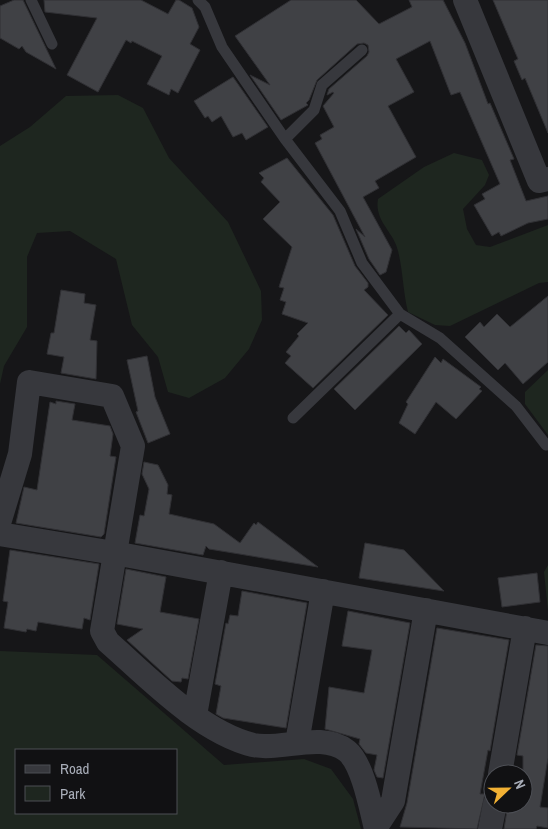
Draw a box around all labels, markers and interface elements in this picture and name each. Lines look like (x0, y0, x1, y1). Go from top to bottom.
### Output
legend (15, 749, 178, 814)
text: Road (60, 758, 89, 779)
north arrow (483, 764, 533, 814)
text: N (510, 777, 530, 791)
text: Park (60, 783, 86, 804)

